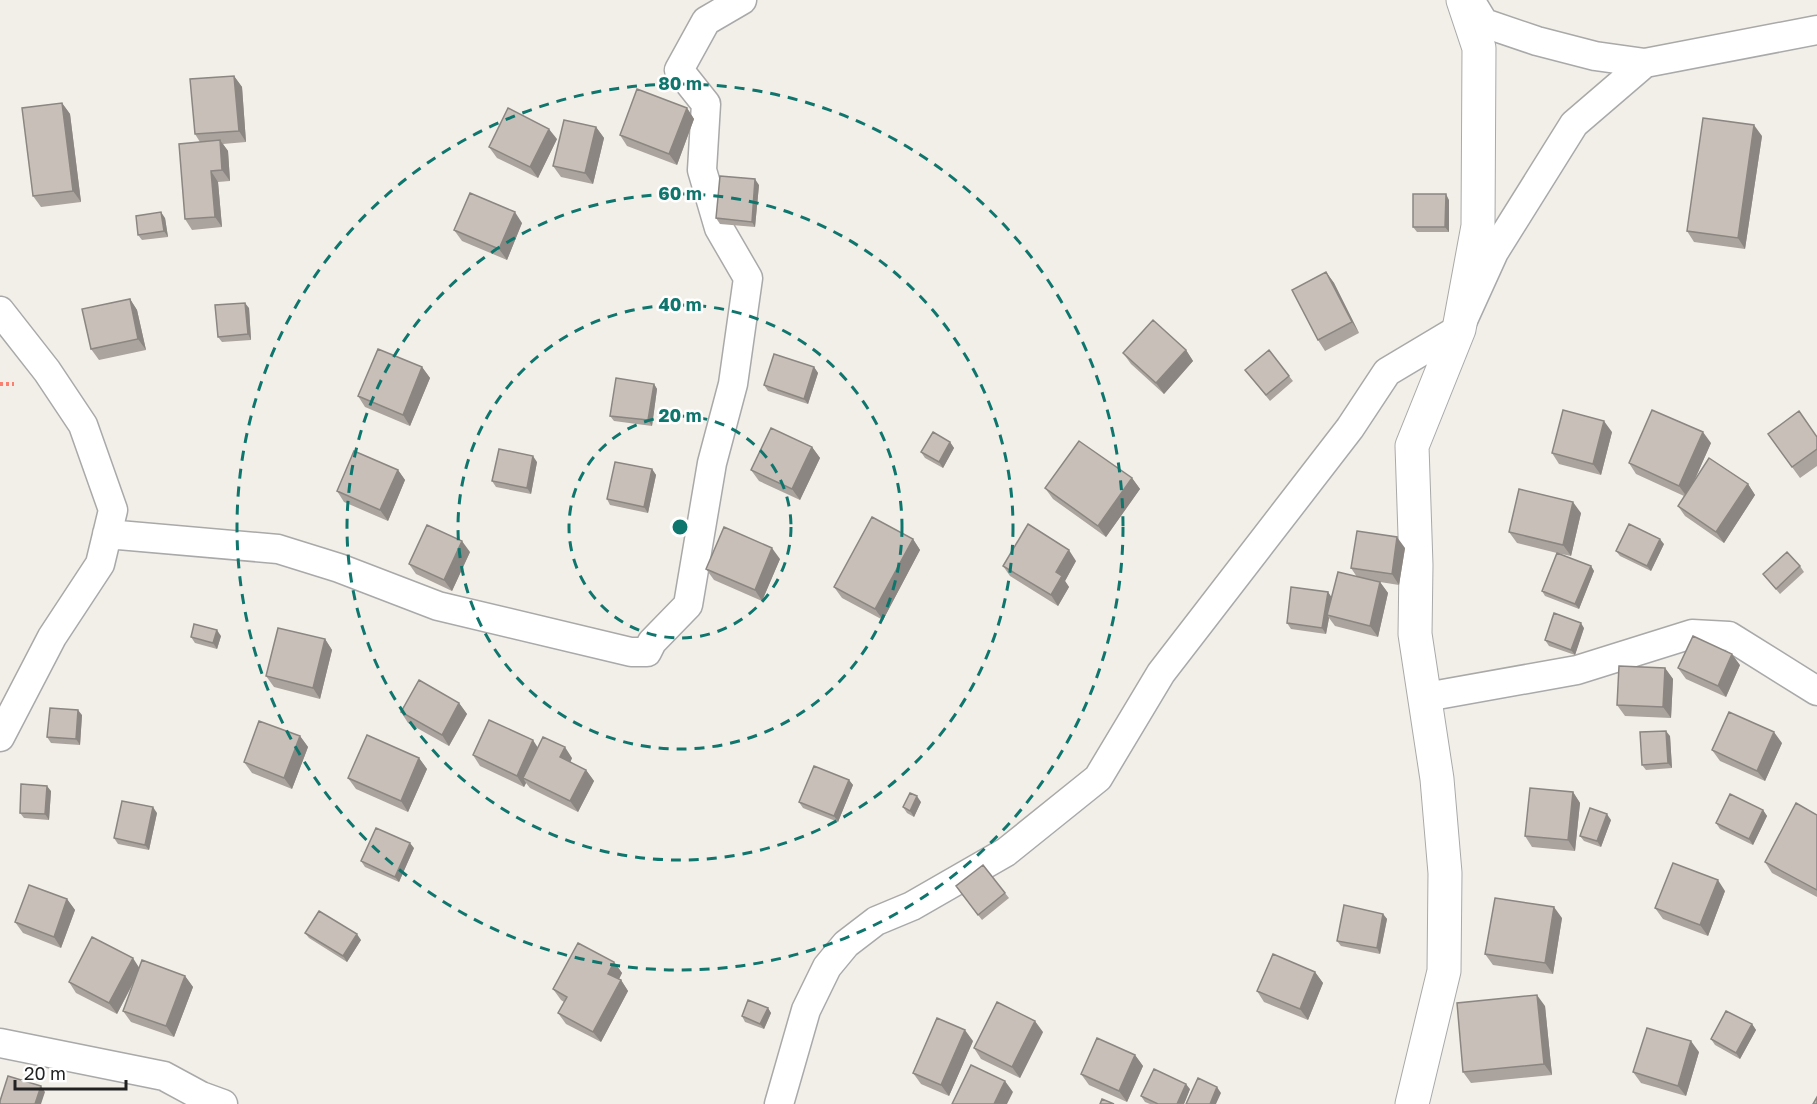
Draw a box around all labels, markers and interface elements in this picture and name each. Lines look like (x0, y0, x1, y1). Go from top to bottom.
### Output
text: 80 m (658, 72, 702, 94)
text: 60 m (658, 182, 702, 204)
text: 40 m (658, 293, 702, 315)
text: 20 m (659, 404, 701, 426)
centre of rings (670, 517, 690, 537)
scale bar (15, 1053, 126, 1091)
text: 20 m (24, 1062, 66, 1084)

